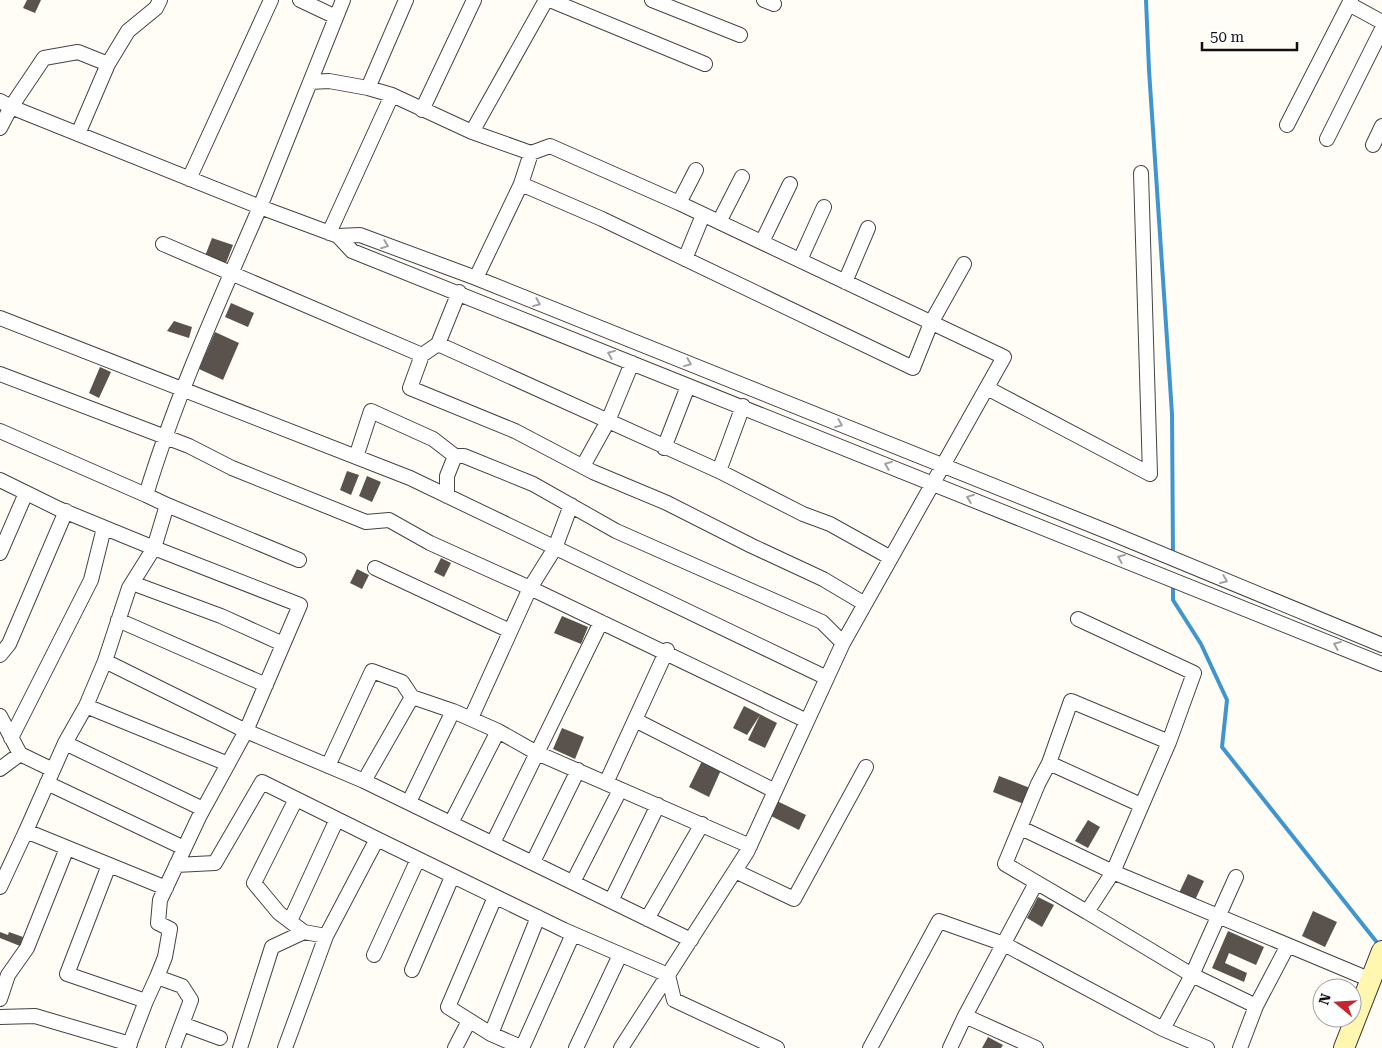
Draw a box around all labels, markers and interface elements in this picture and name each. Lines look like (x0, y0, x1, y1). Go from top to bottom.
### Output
scale bar (1202, 20, 1297, 52)
text: 50 m (1210, 28, 1245, 46)
one-way arrow (381, 239, 389, 249)
one-way arrow (532, 297, 541, 307)
one-way arrow (607, 350, 616, 360)
one-way arrow (683, 357, 692, 368)
one-way arrow (834, 418, 843, 428)
one-way arrow (884, 461, 893, 472)
one-way arrow (967, 494, 975, 504)
one-way arrow (1118, 554, 1126, 564)
one-way arrow (1219, 574, 1228, 584)
one-way arrow (1333, 641, 1342, 651)
north arrow (1312, 978, 1362, 1028)
text: N (1315, 991, 1334, 1007)

